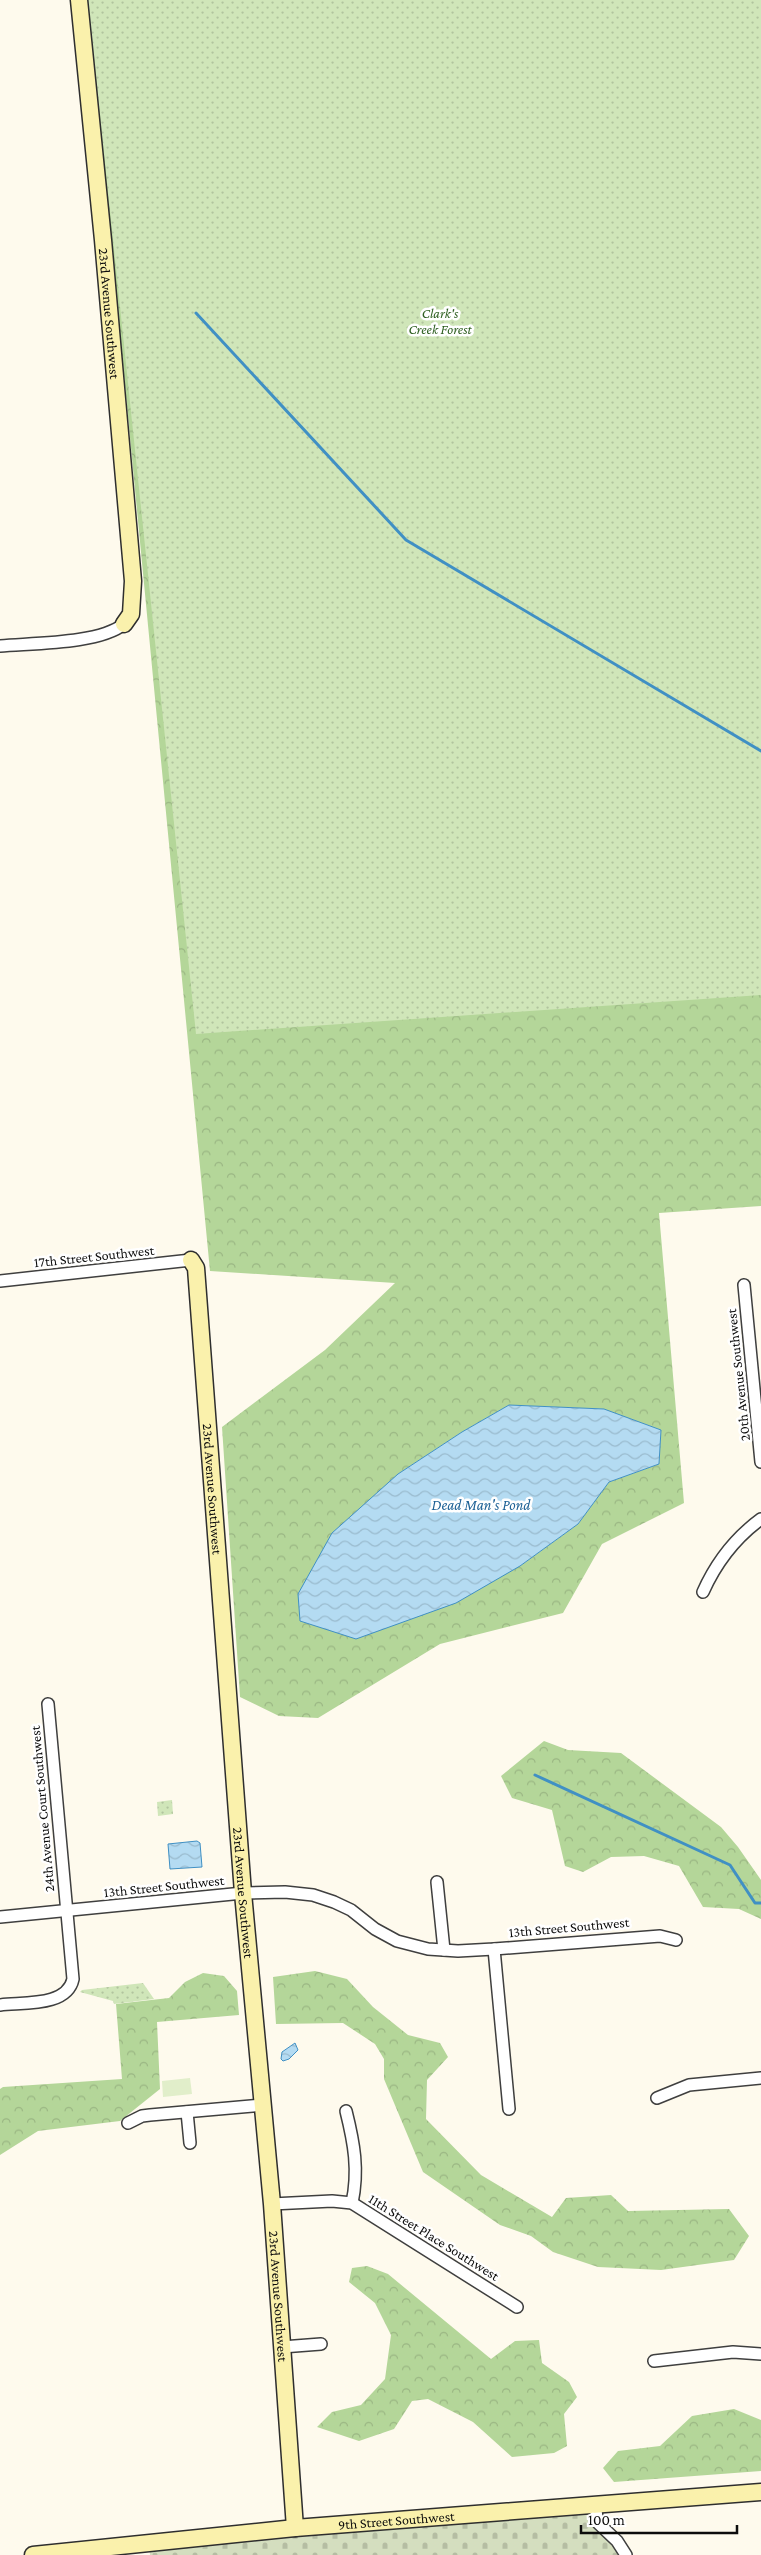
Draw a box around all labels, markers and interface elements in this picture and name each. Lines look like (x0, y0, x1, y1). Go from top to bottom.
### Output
street label: 23rd Avenue Southwest (96, 247, 123, 380)
park label: Clark's Creek Forest (408, 305, 472, 337)
street label: 17th Street Southwest (33, 1242, 155, 1270)
street label: 20th Avenue Southwest (723, 1308, 753, 1442)
street label: 23rd Avenue Southwest (200, 1423, 226, 1555)
water label: Dead Man's Pond (432, 1497, 531, 1513)
street label: 24th Avenue Court Southwest (27, 1725, 57, 1893)
street label: 23rd Avenue Southwest (230, 1827, 257, 1959)
street label: 13th Street Southwest (103, 1872, 225, 1900)
street label: 13th Street Southwest (508, 1914, 630, 1940)
street label: 11th Street Place Southwest (366, 2190, 502, 2284)
street label: 23rd Avenue Southwest (266, 2230, 291, 2363)
scale bar (581, 2502, 737, 2534)
street label: 9th Street Southwest (337, 2508, 456, 2533)
text: 100 m (588, 2512, 625, 2528)

